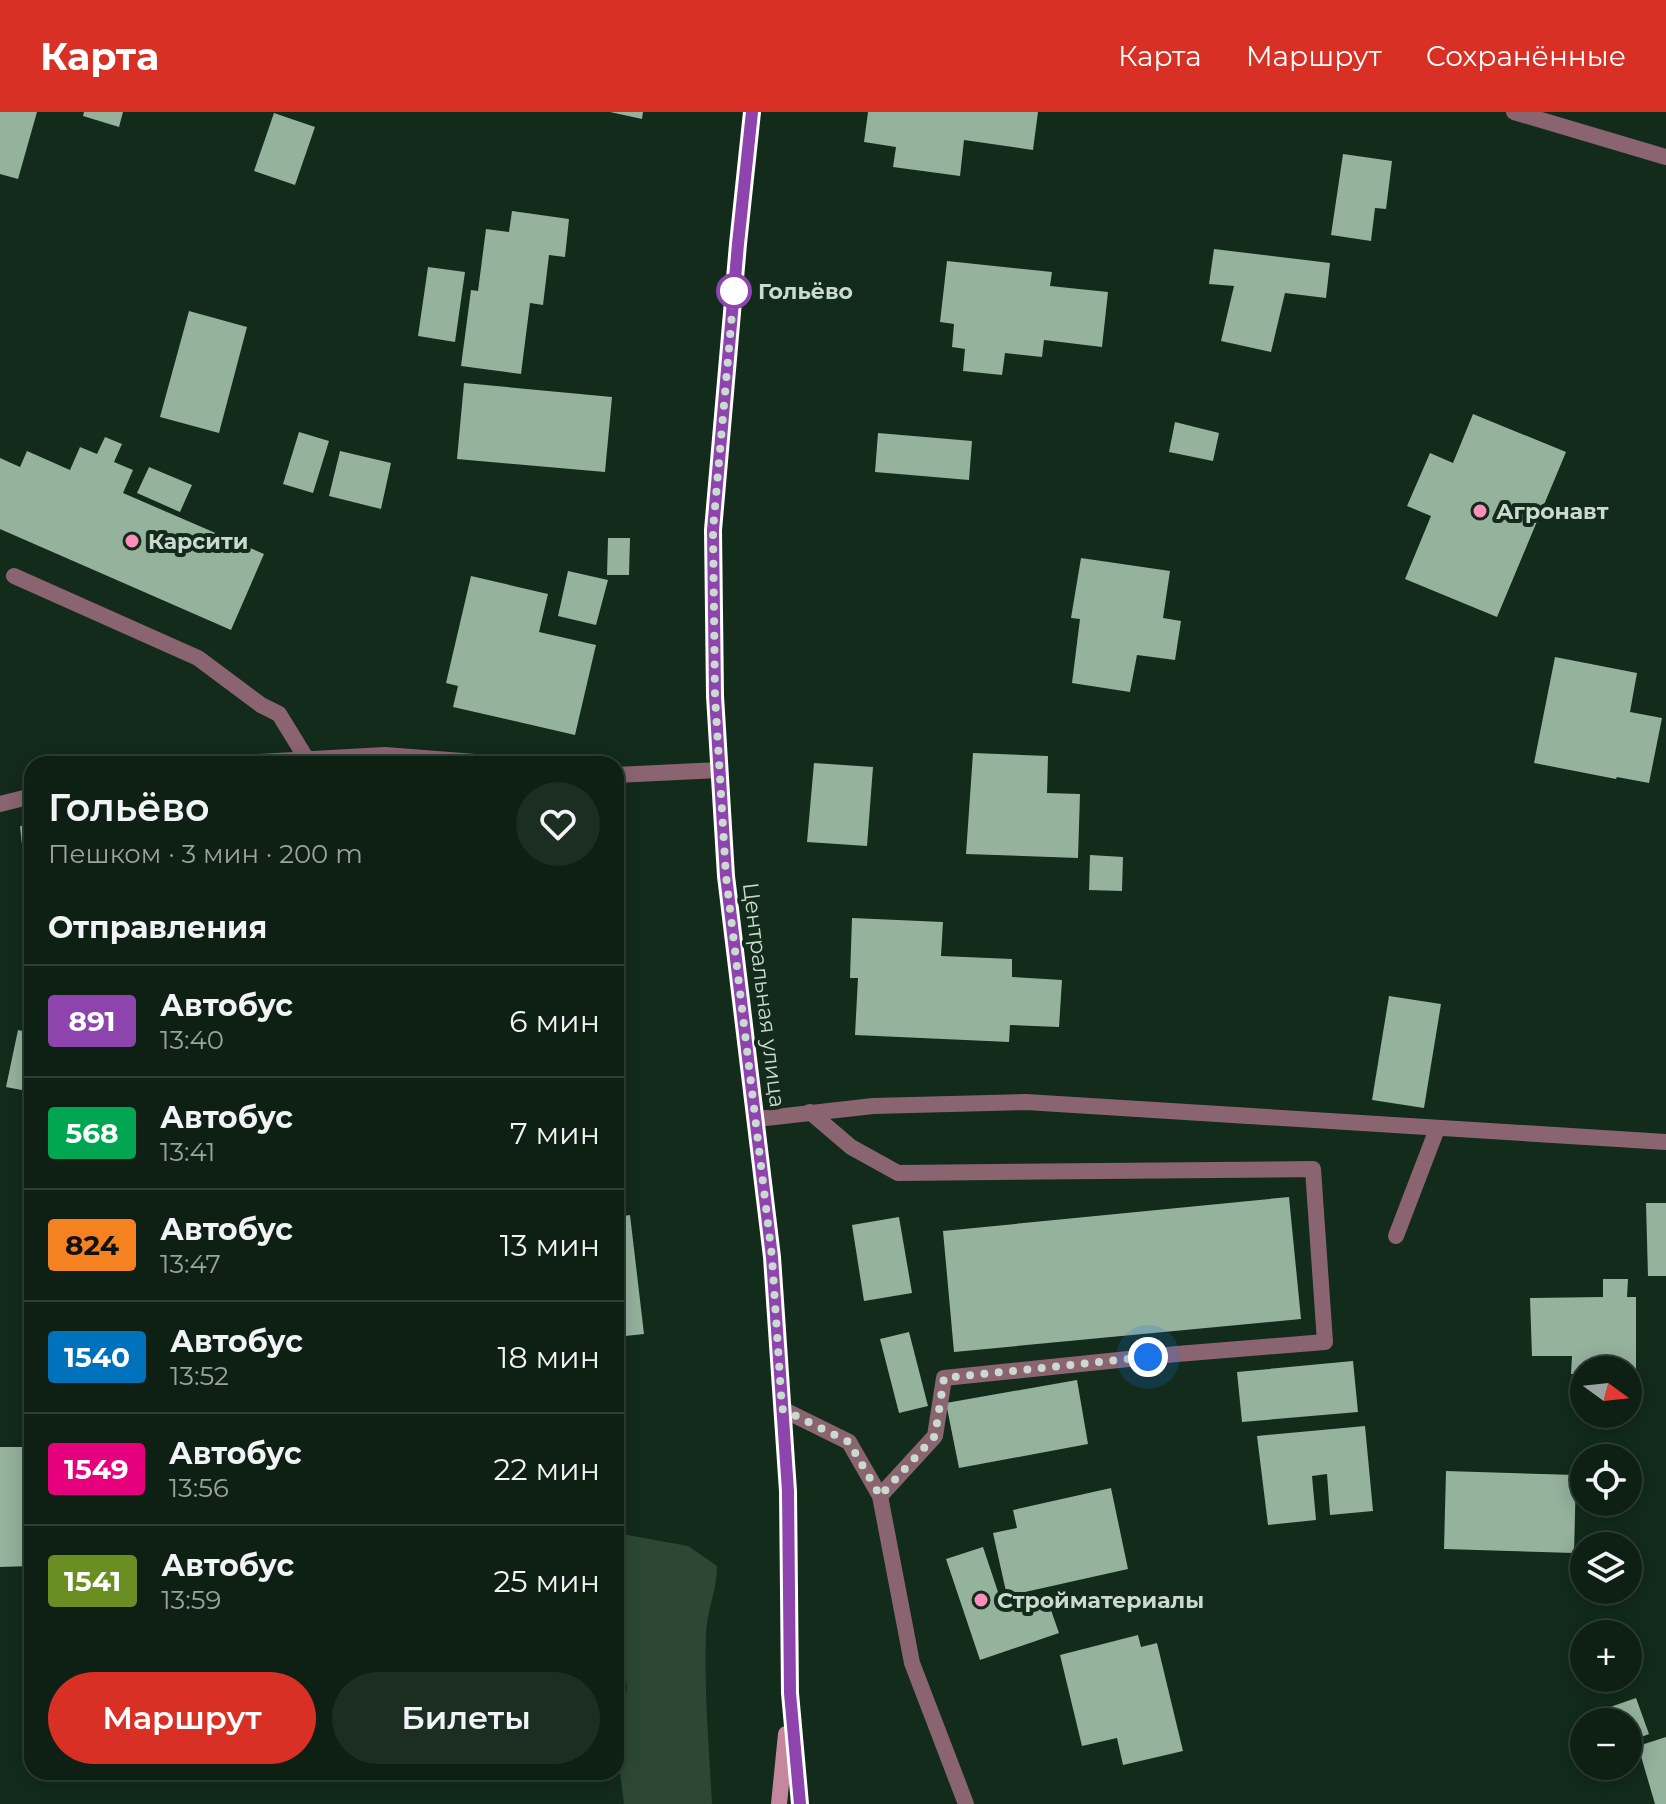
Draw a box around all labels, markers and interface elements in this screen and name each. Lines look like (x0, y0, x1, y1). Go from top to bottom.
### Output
text: Карта (40, 33, 159, 80)
text: Карта (1118, 39, 1202, 73)
text: Маршрут (1246, 39, 1382, 73)
text: Сохранённые (1426, 39, 1626, 73)
marker: Гольёво (717, 274, 751, 308)
place label: Гольёво (758, 278, 853, 305)
place label: Агронавт (1496, 498, 1609, 525)
marker: Агронавт (1471, 502, 1489, 520)
place label: Карсити (148, 528, 248, 555)
marker: Карсити (123, 532, 141, 550)
button: heart (516, 782, 600, 866)
text: Гольёво (48, 784, 210, 831)
text: Пешком · 3 мин · 200 m (48, 838, 363, 870)
street label: Центральная улица (737, 881, 791, 1109)
text: Отправления (48, 909, 267, 946)
text: Автобус (160, 987, 293, 1024)
text: 6 мин (509, 1003, 600, 1040)
text: 891 (68, 1004, 116, 1038)
text: 13:40 (160, 1024, 224, 1056)
text: Автобус (160, 1099, 293, 1136)
text: 7 мин (510, 1115, 600, 1152)
text: 568 (66, 1116, 118, 1150)
text: 13:41 (160, 1136, 215, 1168)
text: Автобус (160, 1211, 293, 1248)
text: 13 мин (500, 1227, 600, 1264)
text: 824 (65, 1228, 119, 1262)
text: 13:47 (160, 1248, 221, 1280)
text: Автобус (170, 1323, 303, 1360)
your location (1128, 1337, 1168, 1377)
text: 18 мин (498, 1339, 600, 1376)
text: 1540 (64, 1340, 130, 1374)
north arrow (1570, 1356, 1642, 1428)
map controls (1570, 1356, 1642, 1780)
text: 13:52 (170, 1360, 229, 1392)
text: Автобус (169, 1435, 302, 1472)
button: locate (1570, 1444, 1642, 1516)
text: 22 мин (493, 1451, 600, 1488)
text: 1549 (64, 1452, 129, 1486)
text: 13:56 (169, 1472, 229, 1504)
button: layers (1570, 1532, 1642, 1604)
text: Автобус (161, 1547, 294, 1584)
text: 25 мин (494, 1563, 600, 1600)
text: 1541 (64, 1564, 121, 1598)
text: 13:59 (161, 1584, 221, 1616)
place label: Стройматериалы (997, 1587, 1204, 1614)
marker: Стройматериалы (972, 1591, 990, 1609)
button: + (1570, 1620, 1642, 1692)
button: Маршрут (48, 1672, 316, 1764)
button: Билеты (332, 1672, 600, 1764)
button: − (1570, 1708, 1642, 1780)

